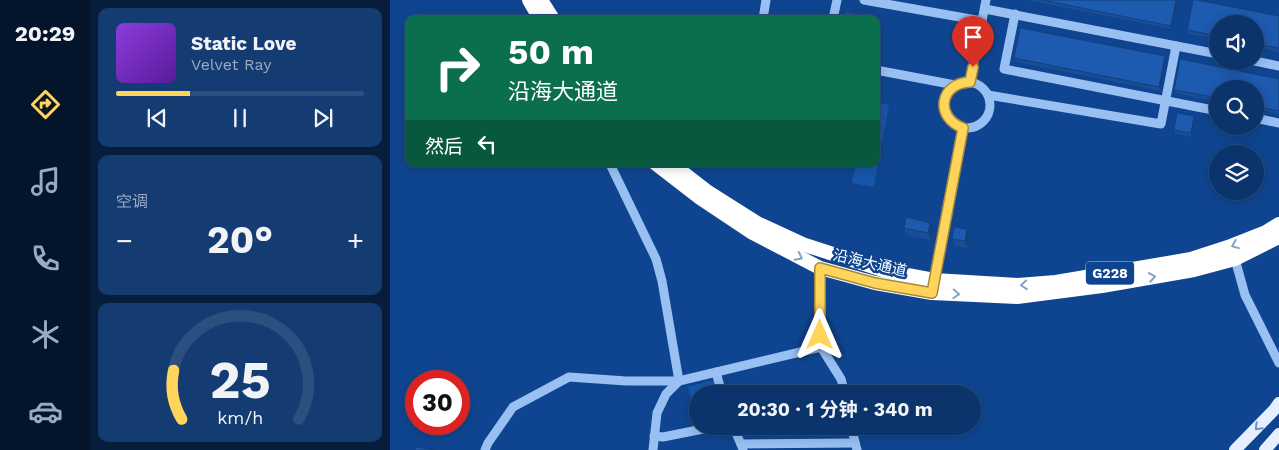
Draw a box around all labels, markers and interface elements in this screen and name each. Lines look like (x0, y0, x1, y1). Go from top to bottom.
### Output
map controls (1209, 15, 1264, 200)
button: sound (1209, 15, 1264, 70)
pin (952, 16, 994, 67)
text: 20:29 (15, 21, 75, 46)
icon: arrive (959, 23, 987, 51)
text: 50 m (508, 31, 594, 73)
text: Static Love (191, 32, 296, 55)
icon: right (425, 35, 490, 100)
text: Velvet Ray (191, 55, 271, 74)
text: 沿海大通道 (508, 79, 618, 104)
button: search (1209, 80, 1264, 135)
icon: directions (28, 87, 63, 122)
icon: previous (143, 104, 171, 132)
icon: pause (226, 104, 254, 132)
icon: next (309, 104, 337, 132)
icon: left (473, 130, 501, 158)
text: 然后 (425, 135, 463, 158)
button: layers (1209, 145, 1264, 200)
icon: music (28, 164, 63, 199)
text: 空调 (116, 192, 148, 211)
text: 20° (207, 218, 273, 262)
text: − (116, 224, 133, 257)
text: + (347, 224, 364, 257)
one-way arrow (1231, 238, 1240, 249)
icon: phone (28, 241, 63, 276)
street label: 沿海大通道 (831, 246, 909, 280)
one-way arrow (794, 251, 803, 261)
road number: G228 (1086, 262, 1134, 284)
one-way arrow (1148, 273, 1156, 283)
one-way arrow (1020, 279, 1028, 290)
one-way arrow (952, 289, 960, 300)
position arrow (793, 308, 845, 360)
icon: climate (28, 317, 63, 352)
text: 25 (209, 350, 271, 411)
speed limit sign: 30 (405, 370, 470, 435)
icon: car (28, 394, 63, 429)
text: 20:30 · 1 分钟 · 340 m (737, 398, 933, 421)
text: km/h (217, 407, 263, 428)
one-way arrow (1254, 421, 1263, 430)

